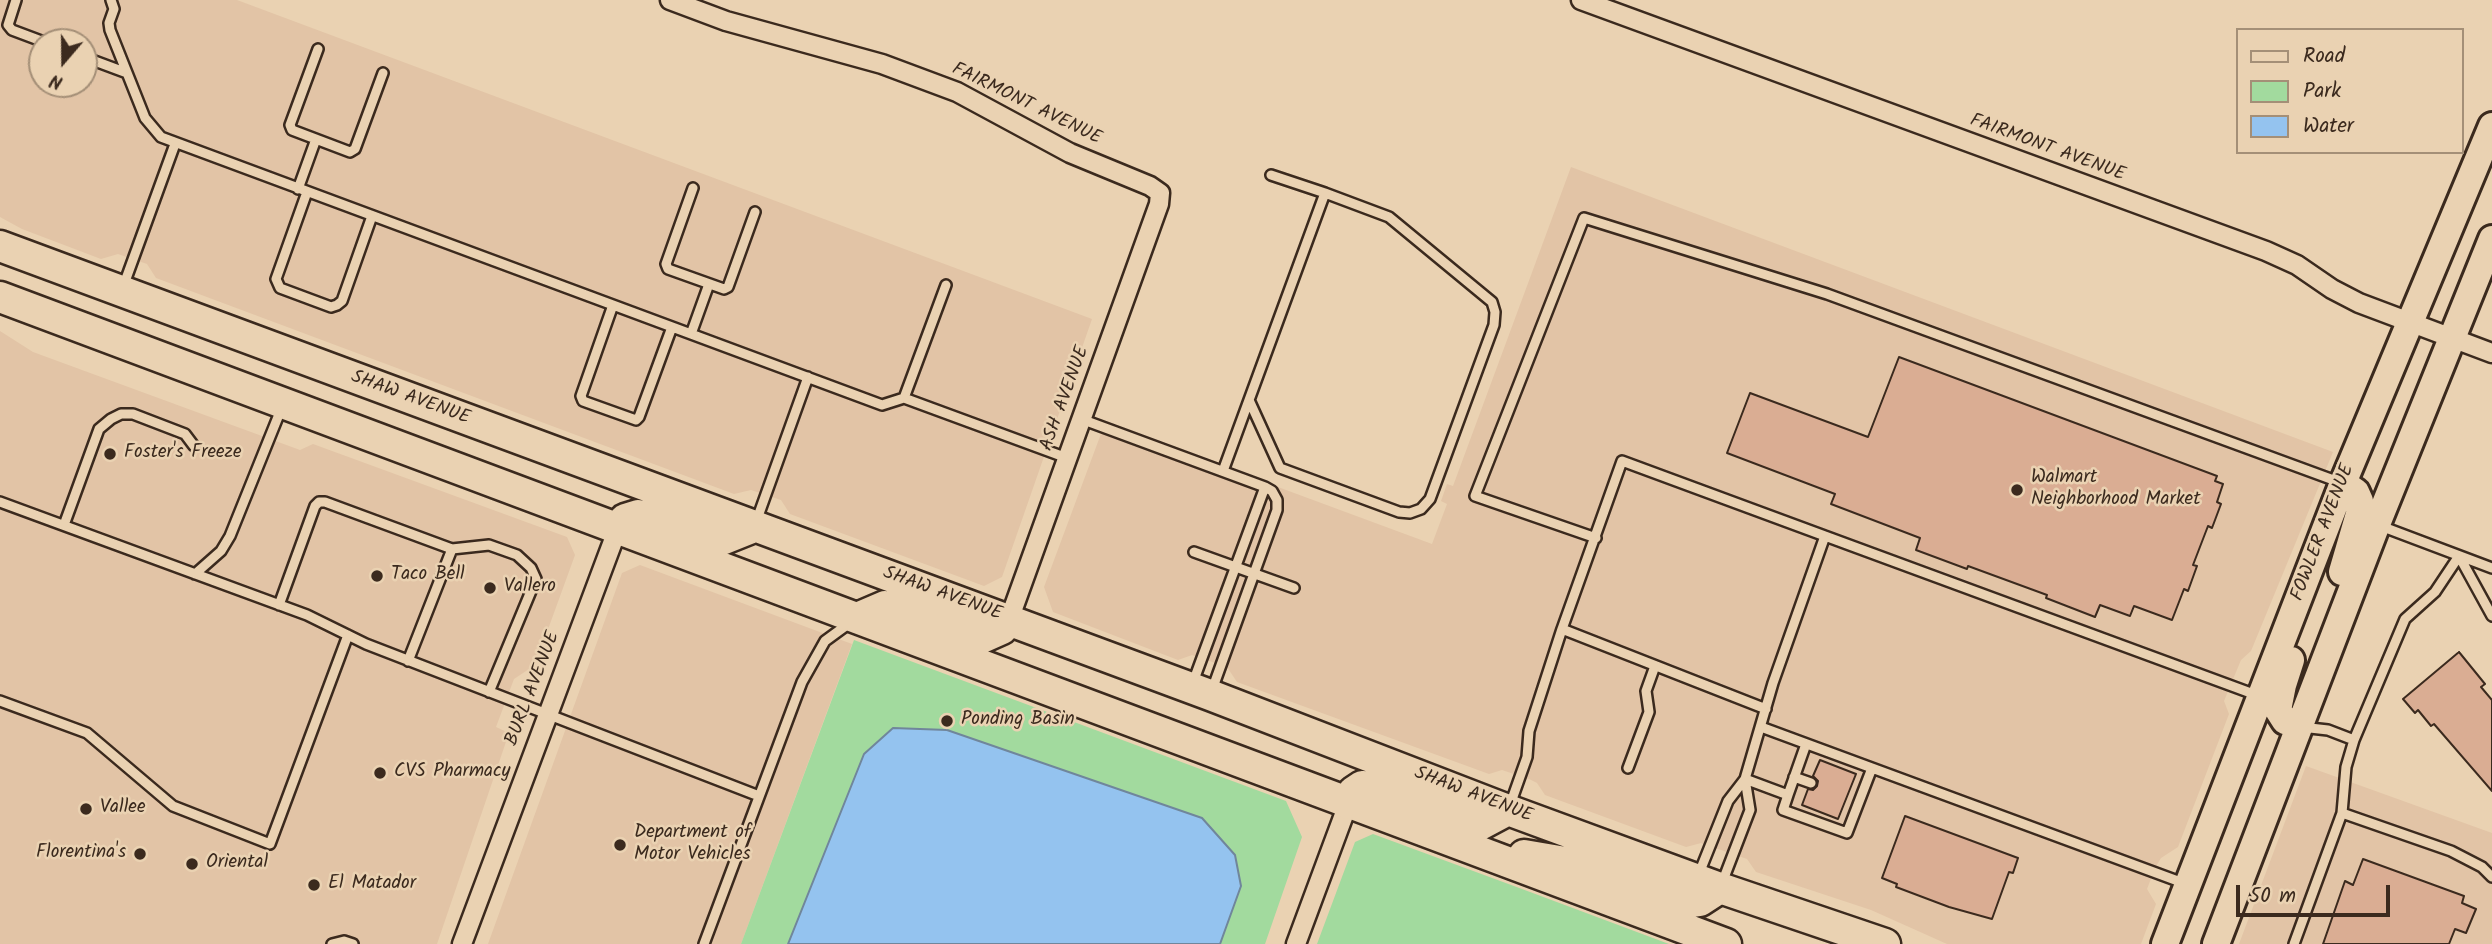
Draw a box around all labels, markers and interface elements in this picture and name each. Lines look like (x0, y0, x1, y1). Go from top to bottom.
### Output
north arrow (28, 28, 98, 98)
legend (2236, 28, 2464, 154)
text: Road (2303, 40, 2345, 73)
street label: FAIRMONT AVENUE (947, 59, 1105, 151)
text: N (46, 65, 67, 97)
text: Park (2303, 75, 2341, 108)
street label: FAIRMONT AVENUE (1966, 110, 2128, 188)
text: Water (2303, 110, 2354, 143)
street label: ASH AVENUE (1036, 343, 1096, 455)
street label: SHAW AVENUE (347, 367, 473, 431)
place label: Foster's Freeze (124, 443, 242, 465)
marker: Foster's Freeze (102, 446, 118, 462)
street label: FOWLER AVENUE (2287, 461, 2361, 605)
place label: Walmart Neighborhood Market (2031, 468, 2201, 512)
marker: Walmart Neighborhood Market (2009, 482, 2025, 498)
street label: SHAW AVENUE (879, 563, 1005, 627)
place label: Taco Bell (391, 565, 465, 587)
marker: Taco Bell (369, 568, 385, 584)
place label: Vallero (504, 577, 556, 599)
marker: Vallero (482, 580, 498, 596)
street label: BURL AVENUE (502, 629, 566, 749)
place label: Ponding Basin (961, 710, 1075, 732)
marker: Ponding Basin (939, 713, 955, 729)
place label: CVS Pharmacy (394, 762, 510, 784)
street label: SHAW AVENUE (1411, 763, 1535, 829)
marker: CVS Pharmacy (372, 765, 388, 781)
place label: Vallee (100, 798, 145, 820)
marker: Vallee (78, 801, 94, 817)
place label: Department of Motor Vehicles (634, 823, 751, 867)
marker: Department of Motor Vehicles (612, 837, 628, 853)
place label: Florentina's (36, 843, 126, 865)
marker: Florentina's (132, 846, 148, 862)
place label: Oriental (206, 853, 268, 875)
marker: Oriental (184, 856, 200, 872)
scale bar (2240, 870, 2394, 914)
place label: El Matador (328, 874, 416, 896)
marker: El Matador (306, 877, 322, 893)
text: 50 m (2249, 880, 2296, 913)

